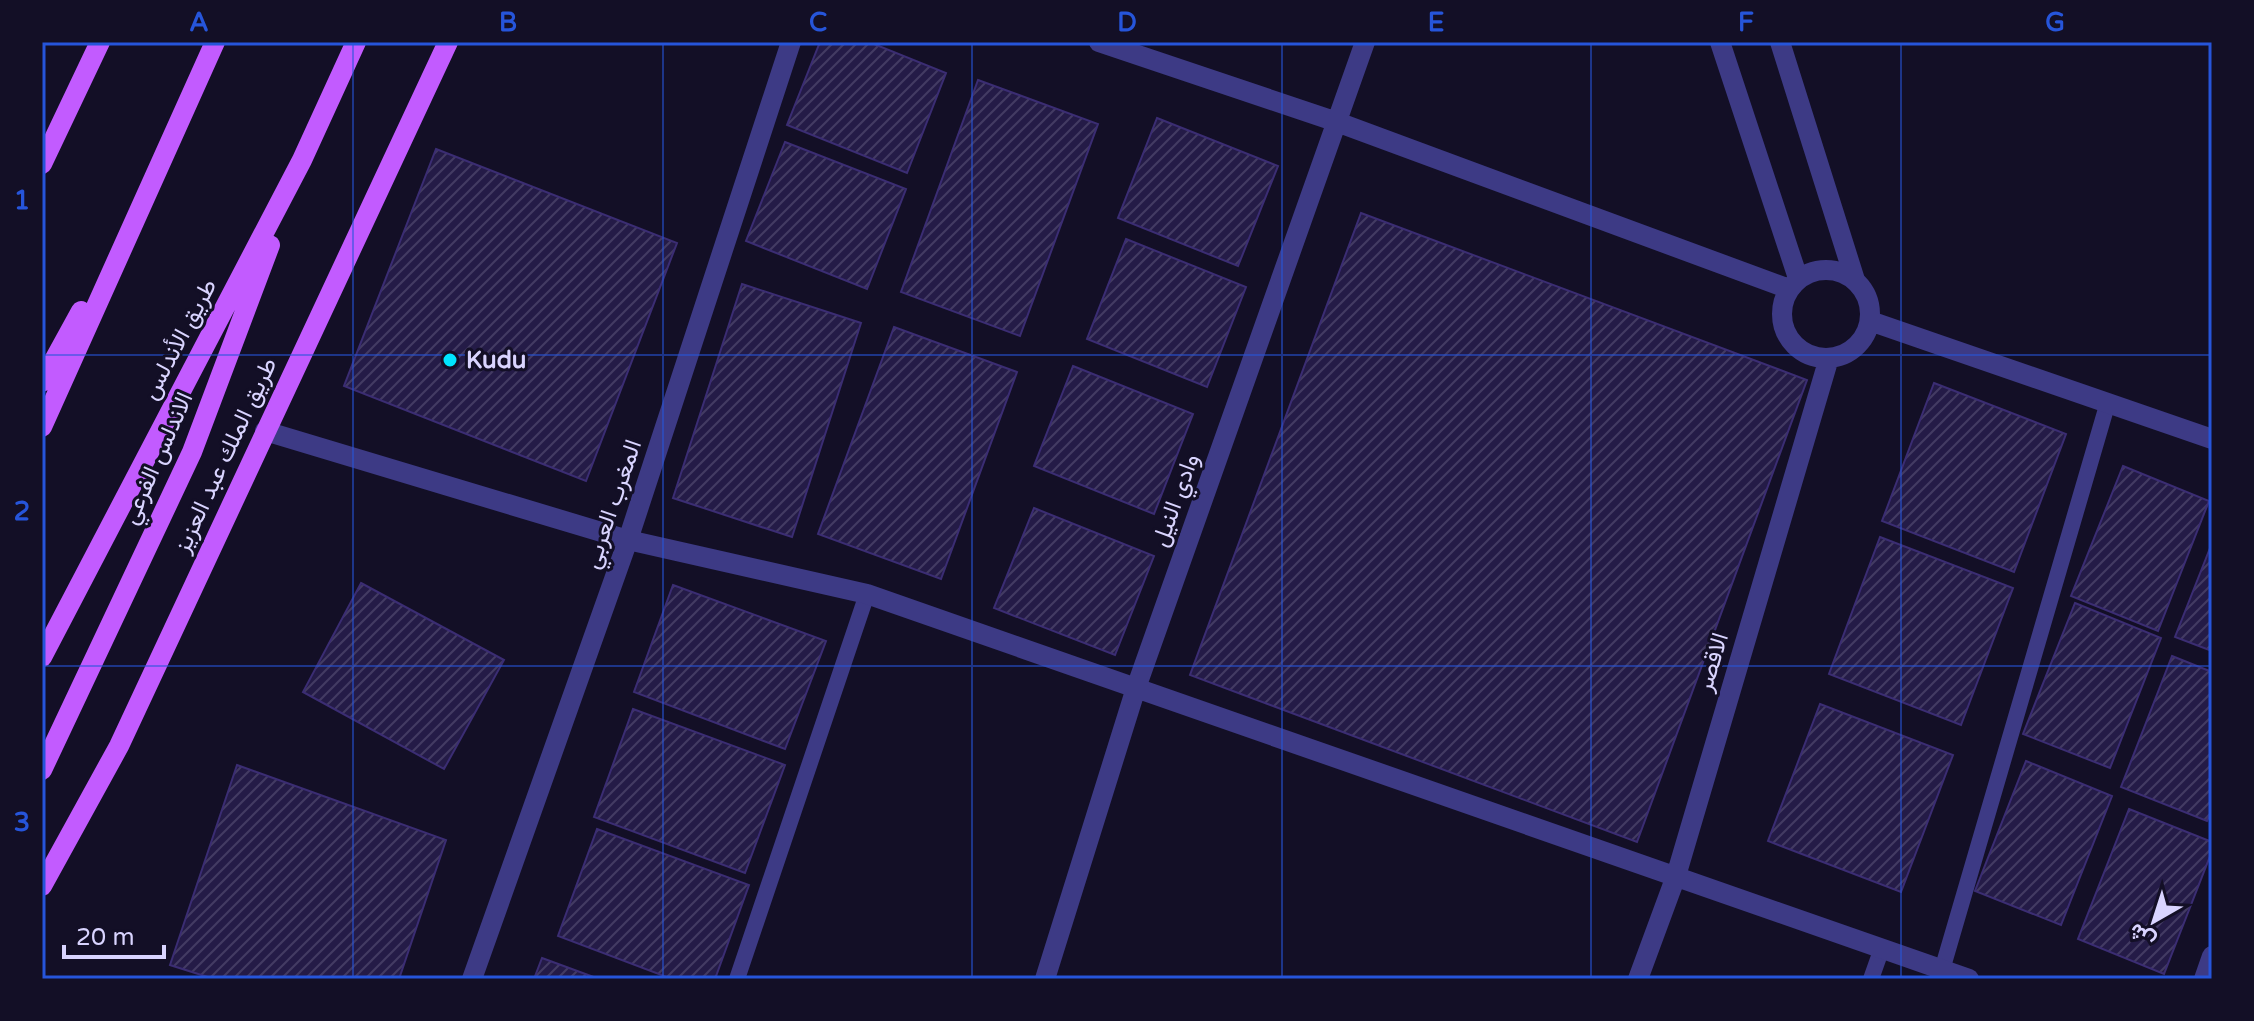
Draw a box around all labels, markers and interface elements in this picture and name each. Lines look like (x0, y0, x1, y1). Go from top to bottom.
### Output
text: A (189, 7, 209, 38)
text: B (499, 7, 517, 38)
text: C (809, 7, 827, 38)
text: D (1117, 7, 1137, 38)
text: E (1428, 7, 1444, 38)
text: F (1738, 7, 1754, 38)
text: G (2045, 7, 2065, 38)
text: 1 (14, 185, 30, 216)
street label: طريق الأندلس (136, 274, 223, 405)
place label: Kudu (466, 346, 526, 375)
marker: Kudu (441, 351, 459, 369)
street label: طريق الملك عبد العزيز (167, 353, 283, 558)
street label: الاندلس الفرعي (115, 388, 203, 530)
street label: المغرب العربي (577, 436, 652, 574)
street label: وادي النيل (1145, 450, 1209, 552)
text: 2 (14, 496, 30, 527)
street label: الاقصر (1690, 629, 1735, 696)
text: 3 (14, 807, 30, 838)
north arrow (2114, 881, 2194, 961)
scale bar (64, 909, 164, 959)
text: ش (2124, 917, 2160, 954)
text: 20 m (76, 923, 134, 952)

